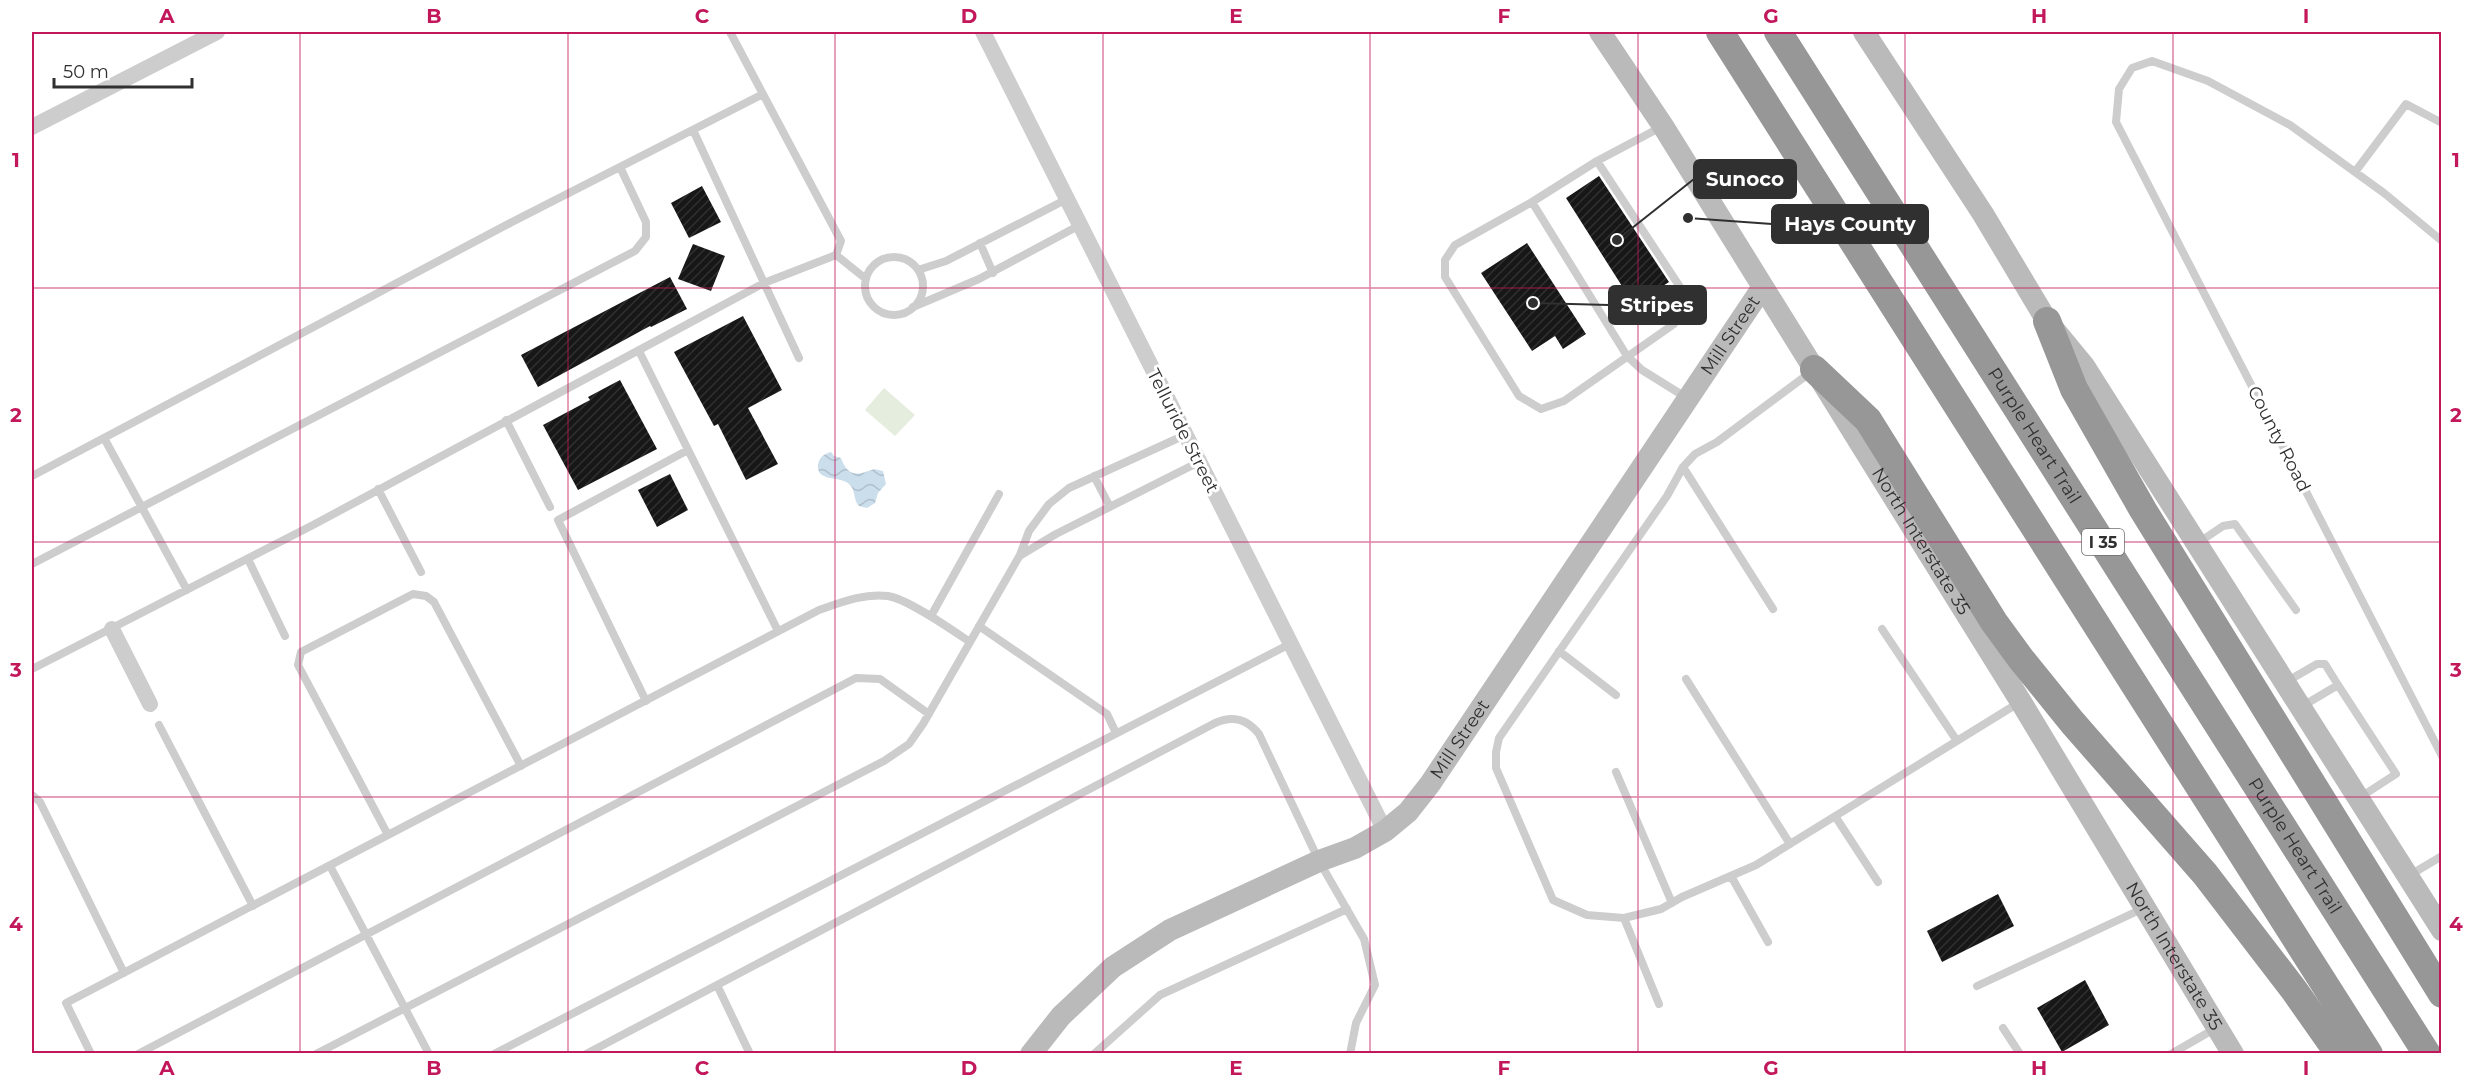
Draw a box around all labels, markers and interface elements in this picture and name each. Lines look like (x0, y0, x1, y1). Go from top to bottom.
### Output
text: A (158, 4, 175, 28)
text: B (426, 4, 442, 28)
text: C (695, 4, 710, 28)
text: D (961, 4, 977, 28)
text: E (1229, 4, 1243, 28)
text: F (1498, 4, 1511, 28)
text: G (1763, 4, 1779, 28)
text: H (2031, 4, 2047, 28)
text: I (2303, 4, 2309, 28)
scale bar (54, 51, 192, 89)
text: 50 m (63, 61, 109, 83)
text: 1 (12, 148, 20, 172)
text: 1 (2452, 148, 2460, 172)
callout: Sunoco (1694, 160, 1796, 198)
text: Sunoco (1706, 167, 1784, 191)
callout: Hays County (1772, 205, 1928, 243)
text: Hays County (1784, 212, 1917, 236)
callout: Stripes (1609, 286, 1706, 324)
street label: Mill Street (1696, 292, 1765, 379)
text: Stripes (1620, 293, 1694, 317)
street label: Purple Heart Trail (1983, 363, 2086, 508)
street label: Telluride Street (1142, 365, 1224, 497)
street label: County Road (2243, 382, 2315, 496)
text: 2 (10, 403, 22, 427)
text: 2 (2450, 403, 2462, 427)
street label: North Interstate 35 (1867, 463, 1975, 619)
road number: I 35 (2082, 529, 2124, 555)
text: 3 (9, 658, 22, 682)
text: 3 (2449, 658, 2462, 682)
street label: Mill Street (1425, 695, 1494, 783)
street label: Purple Heart Trail (2243, 774, 2346, 918)
street label: North Interstate 35 (2121, 878, 2227, 1034)
text: 4 (9, 912, 23, 936)
text: 4 (2449, 912, 2463, 936)
text: A (158, 1056, 175, 1080)
text: B (426, 1056, 442, 1080)
text: C (695, 1056, 710, 1080)
text: D (961, 1056, 977, 1080)
text: E (1229, 1056, 1243, 1080)
text: F (1498, 1056, 1511, 1080)
text: G (1763, 1056, 1779, 1080)
text: H (2031, 1056, 2047, 1080)
text: I (2303, 1056, 2309, 1080)

